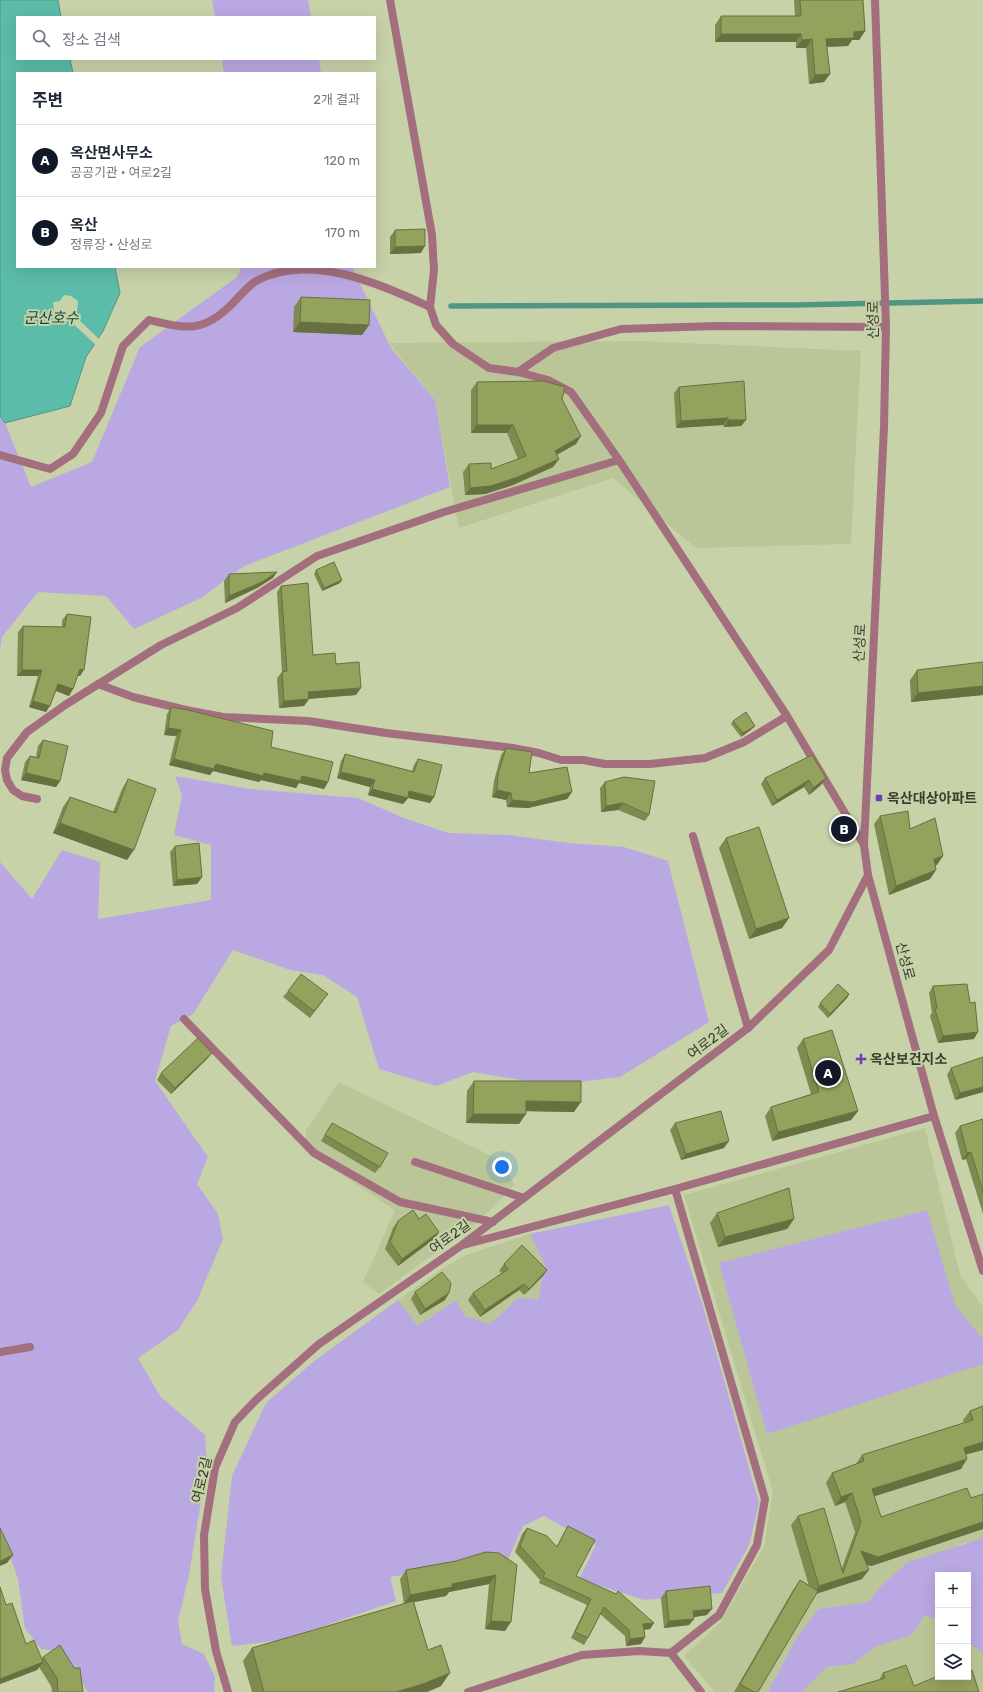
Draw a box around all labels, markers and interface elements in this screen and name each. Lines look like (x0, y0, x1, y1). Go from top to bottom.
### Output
search box (16, 16, 376, 60)
icon: search (30, 27, 52, 49)
text: 장소 검색 (62, 31, 121, 49)
text: 주변 (32, 90, 63, 110)
text: 2개 결과 (313, 92, 360, 107)
text: 옥산면사무소 (70, 144, 153, 162)
text: A (40, 153, 50, 168)
text: 120 m (324, 153, 360, 168)
text: 공공기관 · 여로2길 (70, 165, 172, 180)
text: 옥산 (70, 216, 98, 234)
text: B (40, 225, 50, 240)
text: 170 m (325, 225, 360, 240)
text: 정류장 · 산성로 (70, 237, 152, 252)
street label: 산성로 (865, 301, 882, 339)
water label: 군산호수 (23, 309, 80, 327)
street label: 산성로 (851, 623, 870, 663)
place label: 옥산대상아파트 (887, 790, 977, 807)
marker: 옥산대상아파트 (874, 793, 884, 803)
pin: B (831, 814, 857, 844)
street label: 산성로 (892, 940, 918, 982)
street label: 여로2길 (684, 1021, 732, 1063)
place label: 옥산보건지소 (870, 1051, 947, 1068)
marker: 옥산보건지소 (855, 1053, 867, 1065)
pin: A (815, 1058, 841, 1088)
your location (492, 1157, 512, 1177)
street label: 여로2길 (426, 1216, 474, 1258)
street label: 여로2길 (188, 1455, 216, 1505)
map controls (935, 1572, 971, 1680)
button: + (935, 1572, 971, 1608)
button: − (935, 1608, 971, 1644)
button: layers (935, 1644, 971, 1680)

